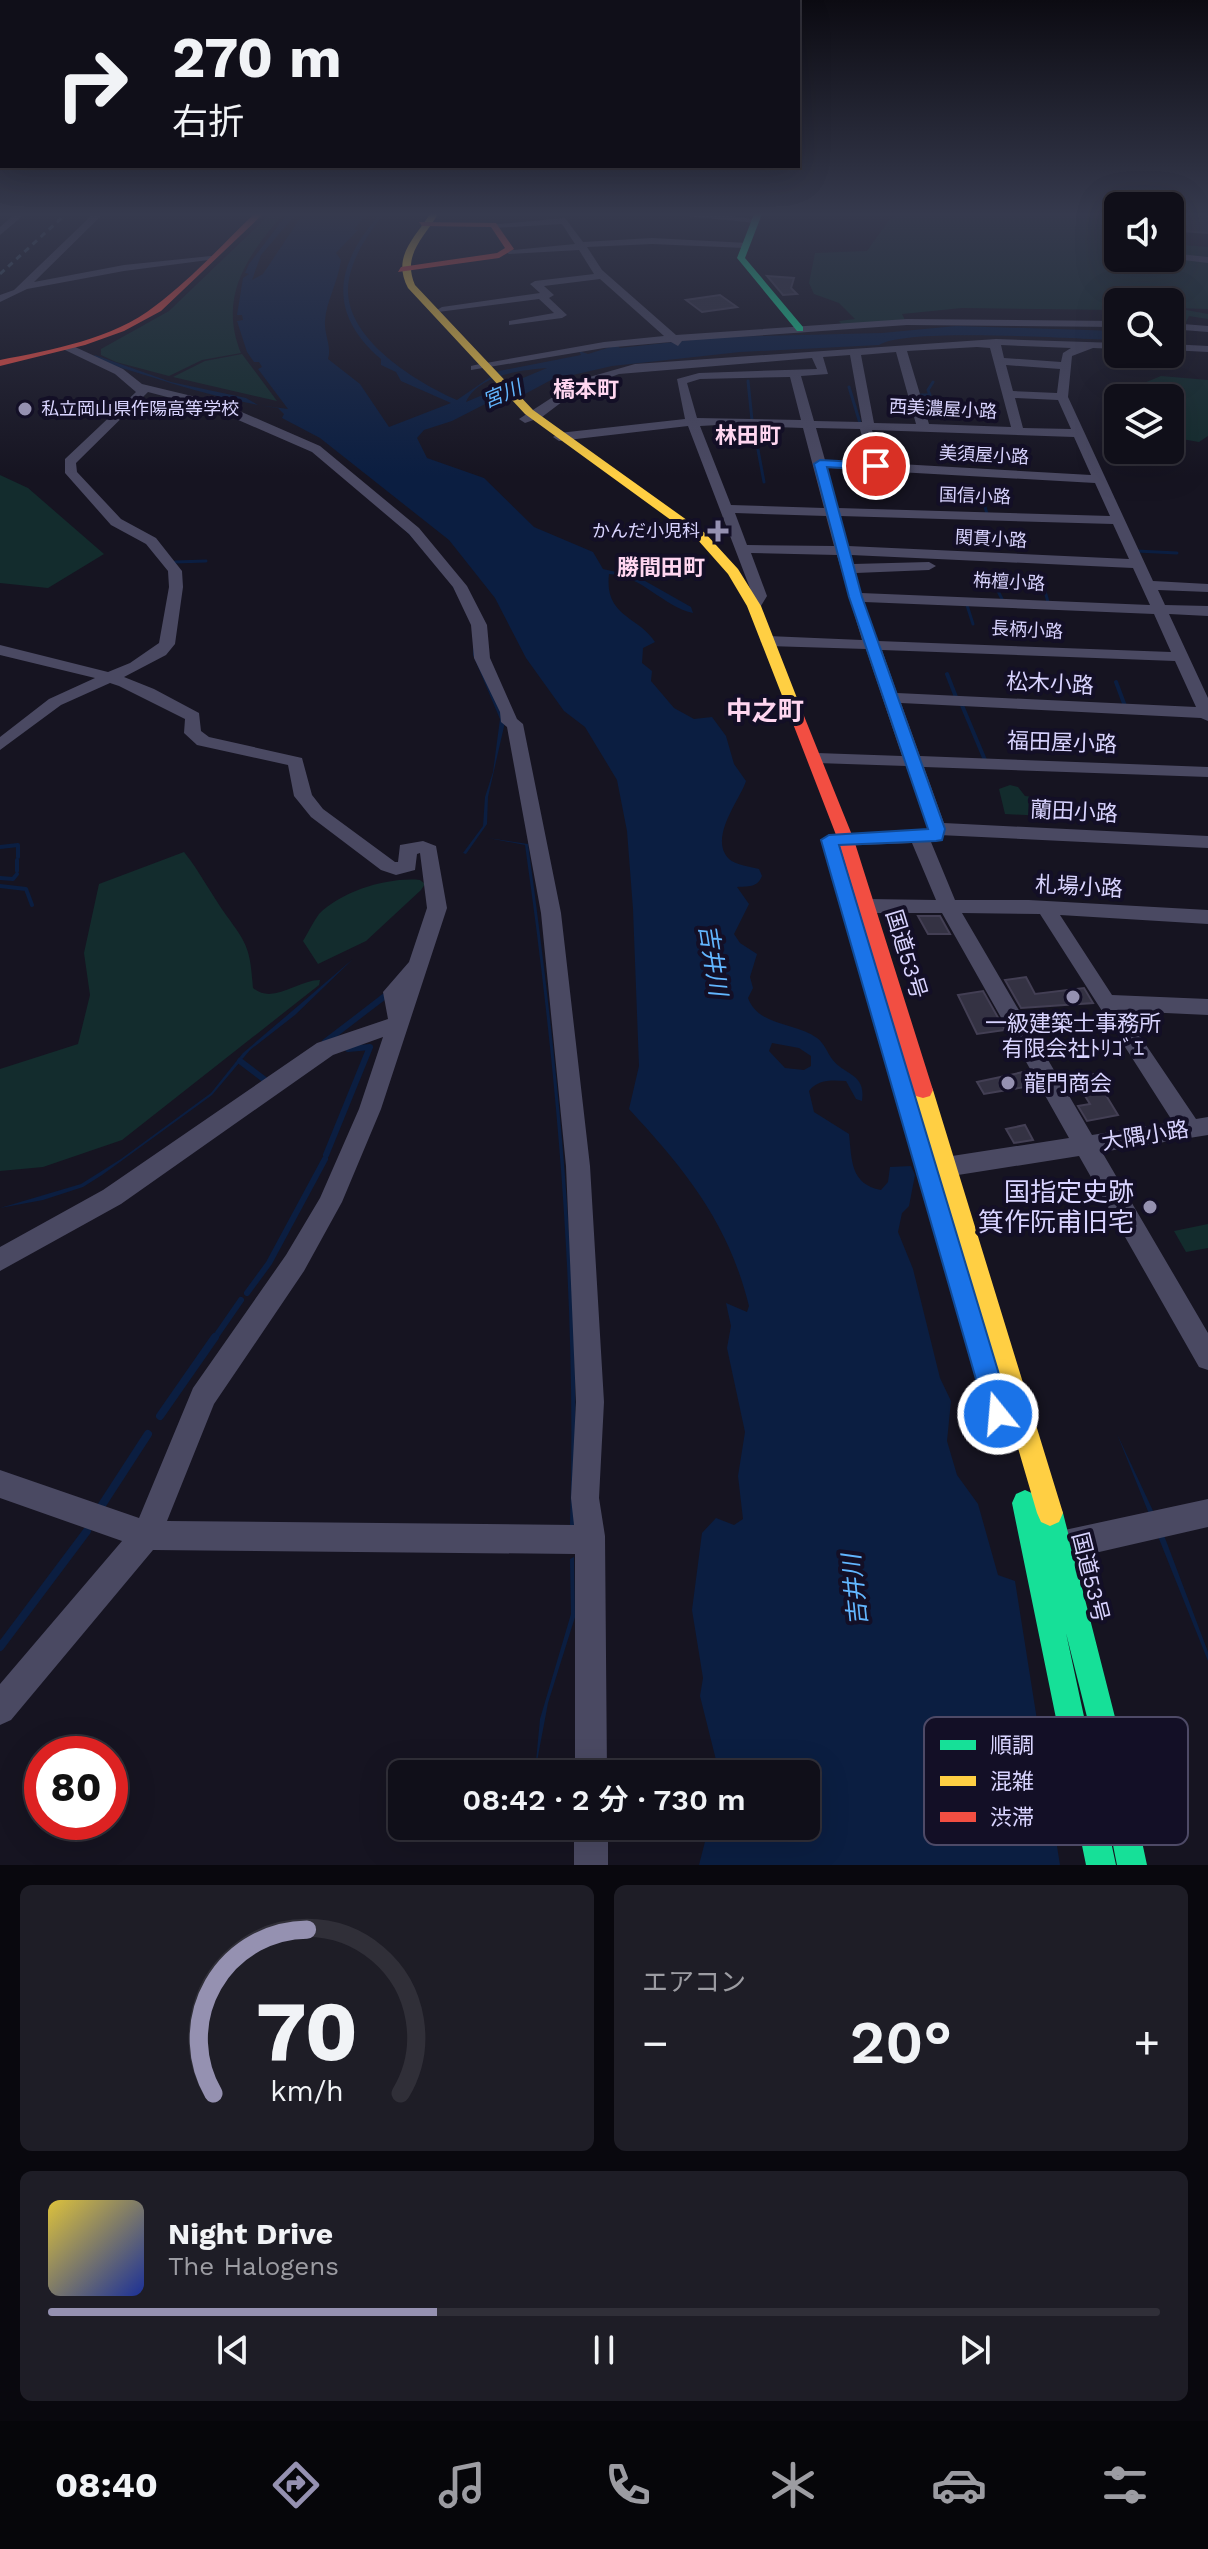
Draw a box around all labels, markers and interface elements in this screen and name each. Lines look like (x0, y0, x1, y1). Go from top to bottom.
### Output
text: 270 m (172, 25, 342, 91)
icon: right (40, 32, 144, 136)
text: 右折 (172, 101, 244, 143)
map controls (1104, 192, 1184, 464)
button: sound (1104, 192, 1184, 272)
button: search (1104, 288, 1184, 368)
water label: 宮川 (479, 374, 527, 413)
district label: 橋本町 (553, 377, 619, 402)
button: layers (1104, 384, 1184, 464)
street label: 西美濃屋小路 (889, 395, 998, 422)
place label: 私立岡山県作陽高等学校 (41, 398, 239, 419)
marker: 私立岡山県作陽高等学校 (16, 400, 34, 418)
district label: 林田町 (715, 423, 781, 448)
pin (842, 432, 910, 500)
street label: 美須屋小路 (939, 442, 1030, 467)
icon: arrive (854, 444, 898, 488)
street label: 国信小路 (939, 484, 1011, 507)
place label: かんだ小児科 (592, 520, 700, 541)
marker: かんだ小児科 (707, 520, 729, 542)
street label: 関貫小路 (955, 526, 1028, 551)
district label: 勝間田町 (617, 555, 705, 580)
street label: 栴檀小路 (973, 569, 1046, 594)
street label: 長柄小路 (991, 617, 1064, 642)
street label: 松木小路 (1005, 669, 1095, 698)
district label: 中之町 (726, 696, 804, 726)
street label: 福田屋小路 (1007, 728, 1117, 757)
street label: 蘭田小路 (1029, 797, 1119, 826)
street label: 札場小路 (1034, 872, 1124, 901)
street label: 国道53号 (881, 907, 932, 1002)
water label: 吉井川 (694, 922, 733, 1001)
marker: 一級建築士事務所 有限会社ﾄﾘｺﾞｴ (1064, 988, 1082, 1006)
place label: 一級建築士事務所 有限会社ﾄﾘｺﾞｴ (985, 1011, 1161, 1061)
place label: 龍門商会 (1024, 1071, 1112, 1096)
marker: 龍門商会 (999, 1074, 1017, 1092)
street label: 大隅小路 (1100, 1116, 1190, 1155)
place label: 国指定史跡 箕作阮甫旧宅 (978, 1177, 1134, 1237)
marker: 国指定史跡 箕作阮甫旧宅 (1141, 1198, 1159, 1216)
position arrow (956, 1372, 1040, 1456)
street label: 国道53号 (1067, 1530, 1114, 1625)
water label: 吉井川 (837, 1550, 873, 1627)
legend (924, 1717, 1188, 1845)
text: 順調 (990, 1733, 1034, 1758)
speed limit sign: 80 (24, 1736, 128, 1840)
text: 混雑 (990, 1769, 1034, 1794)
text: 08:42 · 2 分 · 730 m (462, 1782, 746, 1817)
text: 渋滞 (990, 1805, 1034, 1830)
text: エアコン (642, 1967, 746, 1997)
text: 70 (256, 1983, 358, 2080)
text: 20° (850, 2007, 952, 2078)
text: − (642, 2017, 669, 2069)
text: + (1133, 2017, 1160, 2069)
text: km/h (270, 2074, 344, 2108)
text: Night Drive (168, 2216, 333, 2251)
text: The Halogens (168, 2251, 339, 2281)
icon: previous (211, 2328, 255, 2372)
icon: pause (582, 2328, 626, 2372)
icon: next (953, 2328, 997, 2372)
icon: directions (268, 2457, 324, 2513)
icon: music (434, 2457, 490, 2513)
icon: phone (600, 2457, 656, 2513)
icon: climate (765, 2457, 821, 2513)
icon: car (931, 2457, 987, 2513)
icon: filters (1097, 2457, 1153, 2513)
text: 08:40 (55, 2464, 158, 2506)

